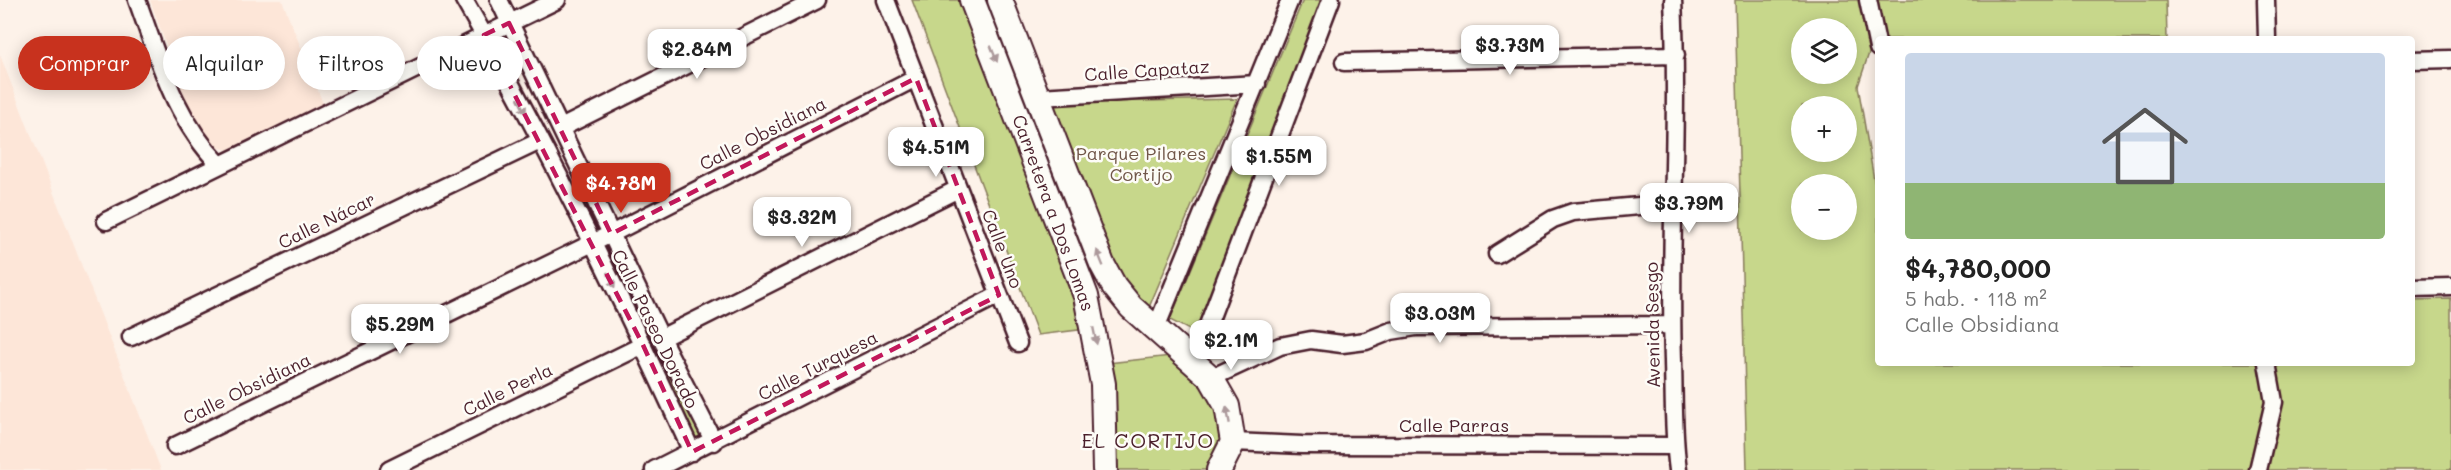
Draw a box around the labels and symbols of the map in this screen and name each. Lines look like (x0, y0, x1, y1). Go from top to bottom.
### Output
pin: $3.73M (1461, 25, 1559, 76)
pin: $2.84M (648, 29, 746, 80)
one-way arrow (989, 46, 999, 64)
street label: Calle Capataz (1083, 54, 1210, 86)
street label: Calle Obsidiana (695, 91, 830, 175)
one-way arrow (517, 98, 527, 115)
street label: Carretera a Dos Lomas (1007, 111, 1101, 314)
pin: $4.51M (887, 127, 985, 178)
pin: $1.55M (1230, 136, 1328, 187)
park label: Parque Pilares Cortijo (1076, 141, 1206, 186)
pin: $4.78M (572, 163, 670, 214)
pin: $3.79M (1640, 183, 1738, 234)
street label: Calle Nácar (274, 186, 379, 254)
pin: $3.32M (753, 197, 851, 248)
street label: Calle Uno (977, 206, 1029, 292)
street label: Calle Paseo Dorado (607, 245, 705, 412)
one-way arrow (1095, 248, 1105, 266)
street label: Avenida Sesgo (1639, 261, 1665, 388)
one-way arrow (606, 272, 615, 289)
pin: $3.03M (1391, 293, 1489, 344)
pin: $5.29M (351, 304, 449, 355)
pin: $2.1M (1189, 320, 1273, 371)
street label: Calle Turquesa (754, 325, 882, 406)
one-way arrow (1091, 327, 1100, 346)
street label: Calle Obsidiana (179, 347, 314, 429)
street label: Calle Perla (459, 357, 556, 421)
one-way arrow (1223, 405, 1232, 424)
street label: Calle Parras (1399, 413, 1509, 437)
district label: EL CORTIJO (1081, 427, 1215, 453)

